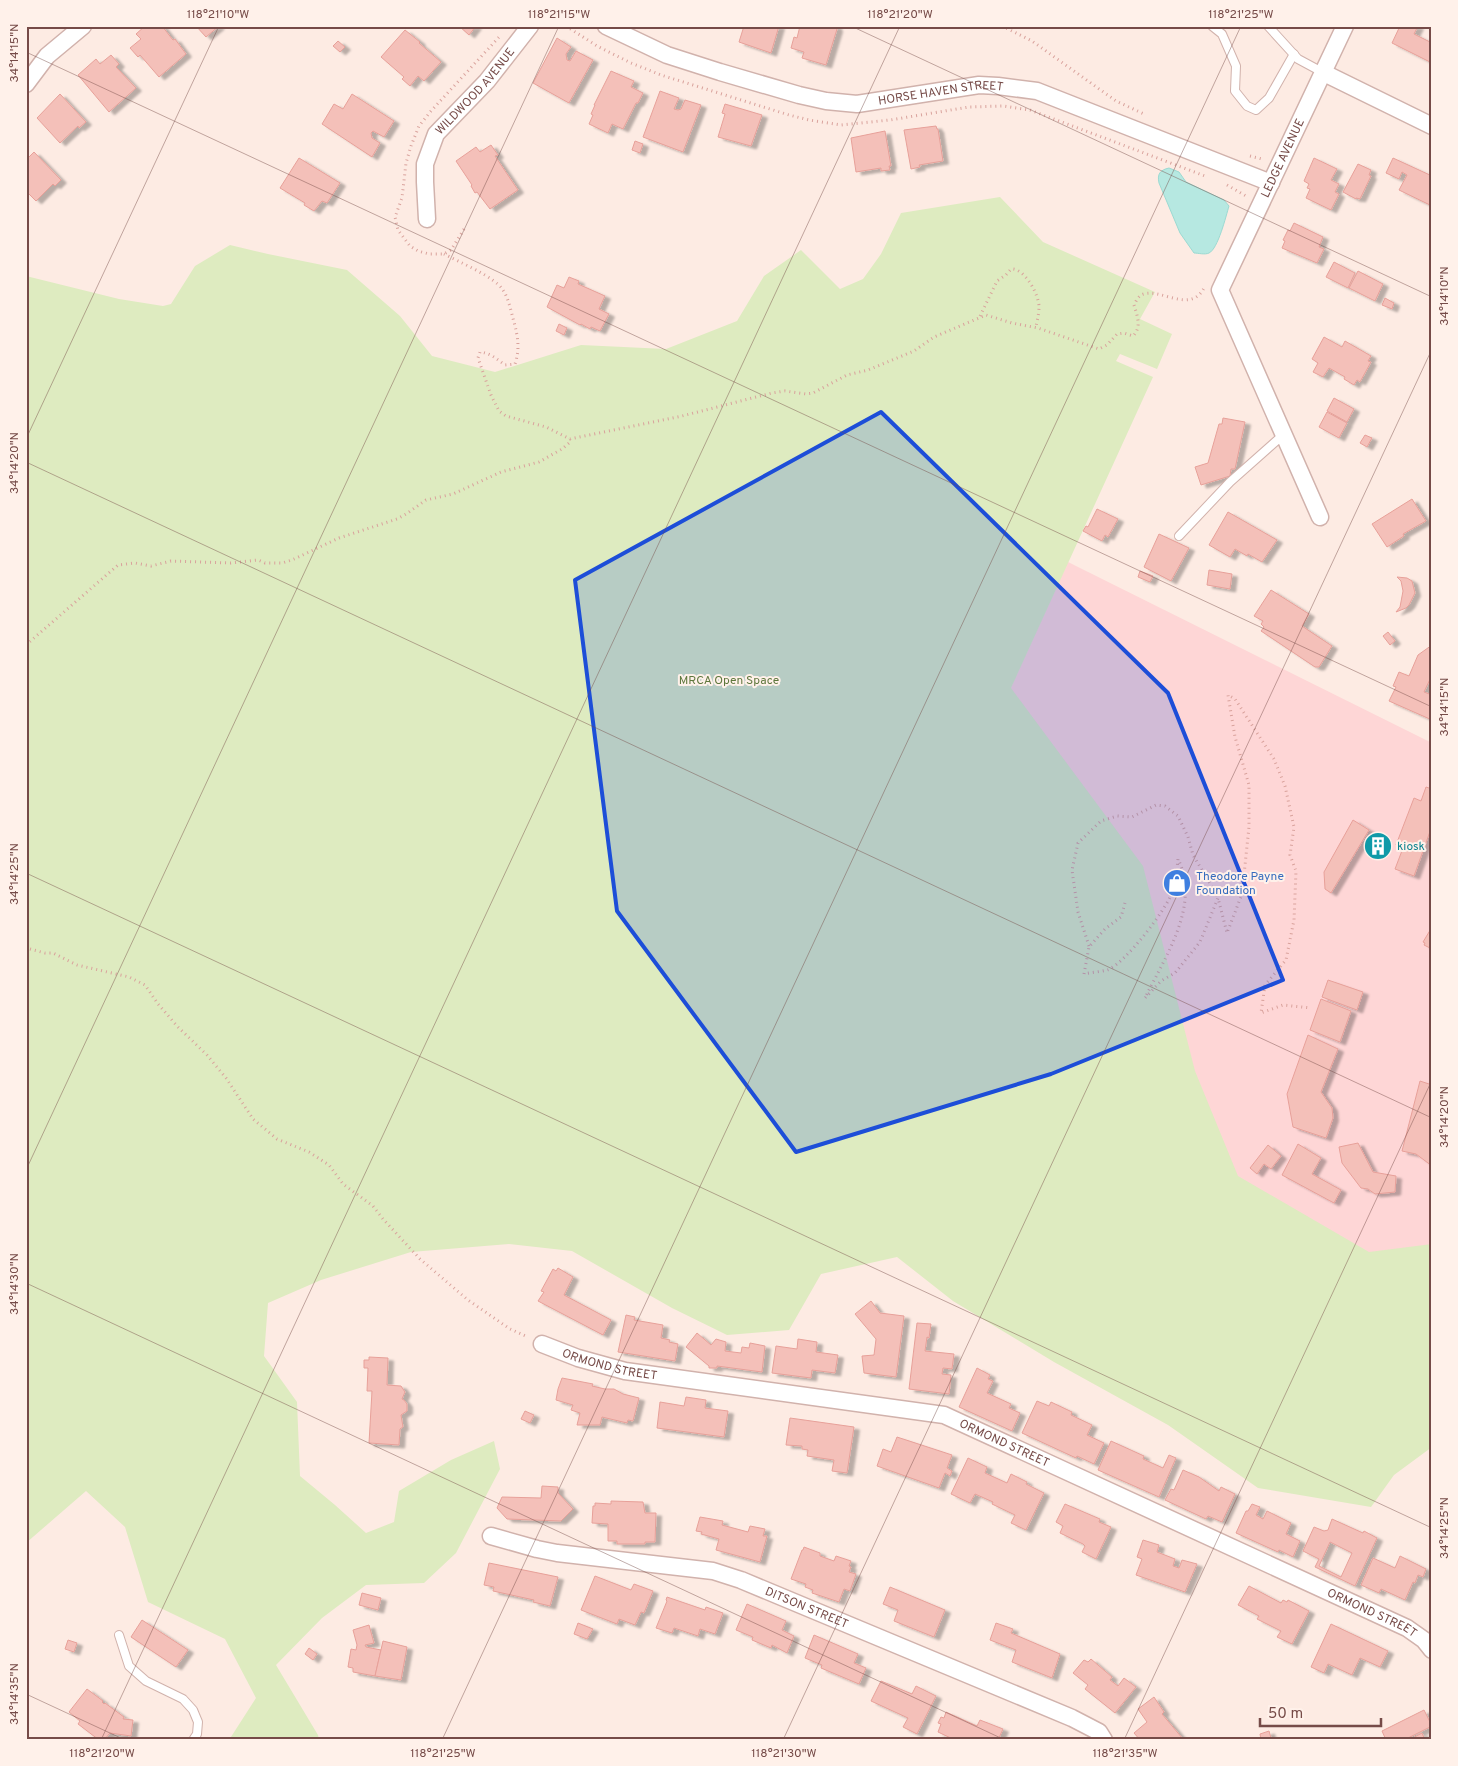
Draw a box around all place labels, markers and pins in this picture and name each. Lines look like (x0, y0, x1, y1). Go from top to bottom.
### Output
building icon: kiosk (1363, 831, 1393, 861)
place label: kiosk (1397, 839, 1425, 855)
shop icon: Theodore Payne Foundation (1162, 868, 1192, 898)
place label: Theodore Payne Foundation (1196, 869, 1284, 899)

